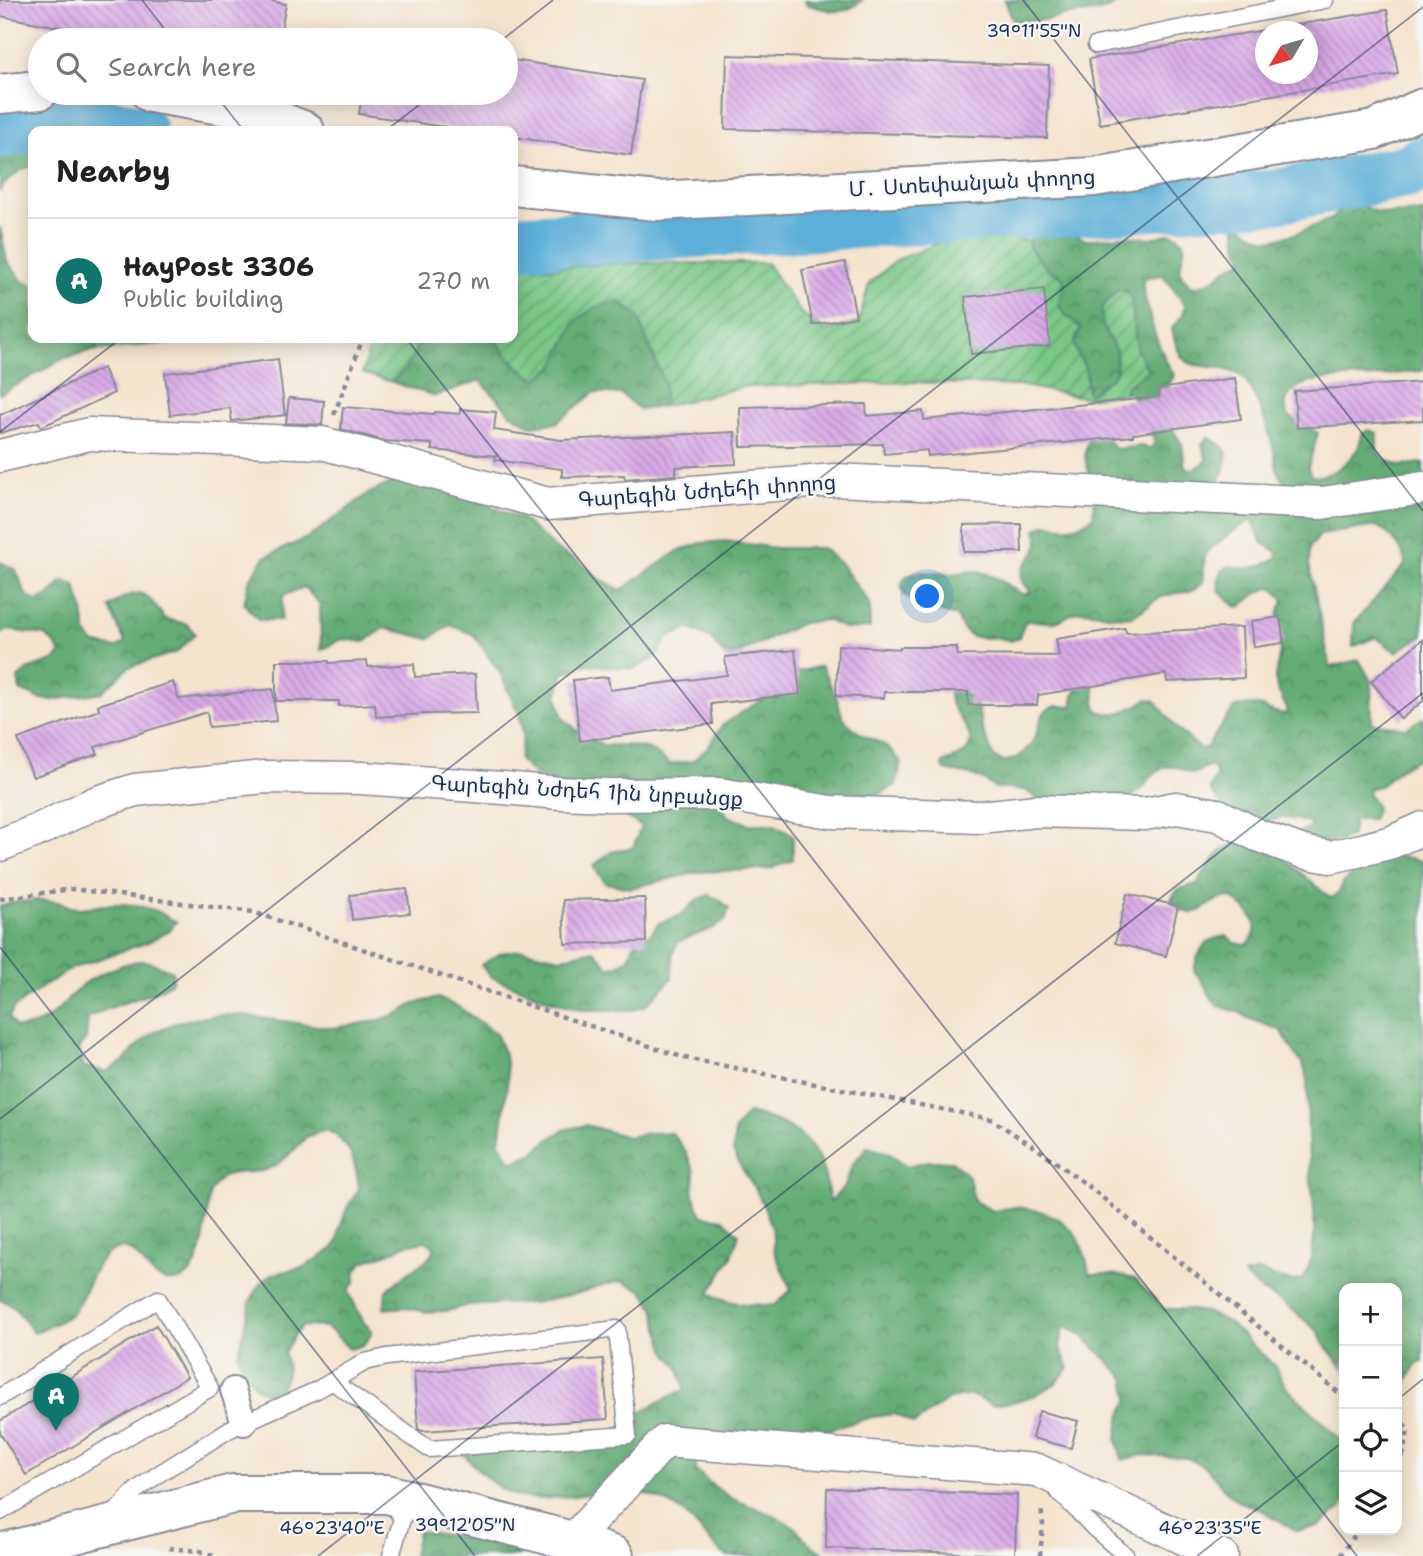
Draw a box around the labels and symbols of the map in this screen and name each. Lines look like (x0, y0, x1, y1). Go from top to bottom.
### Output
text: 39°11'55"N (987, 19, 1081, 43)
north arrow (1255, 21, 1318, 84)
street label: Մ․ Ստեփանյան փողոց (848, 163, 1096, 203)
street label: Գարեգին Նժդեհի փողոց (577, 468, 837, 514)
your location (910, 579, 944, 613)
street label: Գարեգին Նժդեհ 1ին նրբանցք (430, 769, 744, 813)
pin: A (33, 1373, 79, 1431)
text: 39°12'05"N (415, 1513, 515, 1537)
text: 46°23'40"E (279, 1516, 385, 1540)
text: 46°23'35"E (1158, 1516, 1262, 1540)

